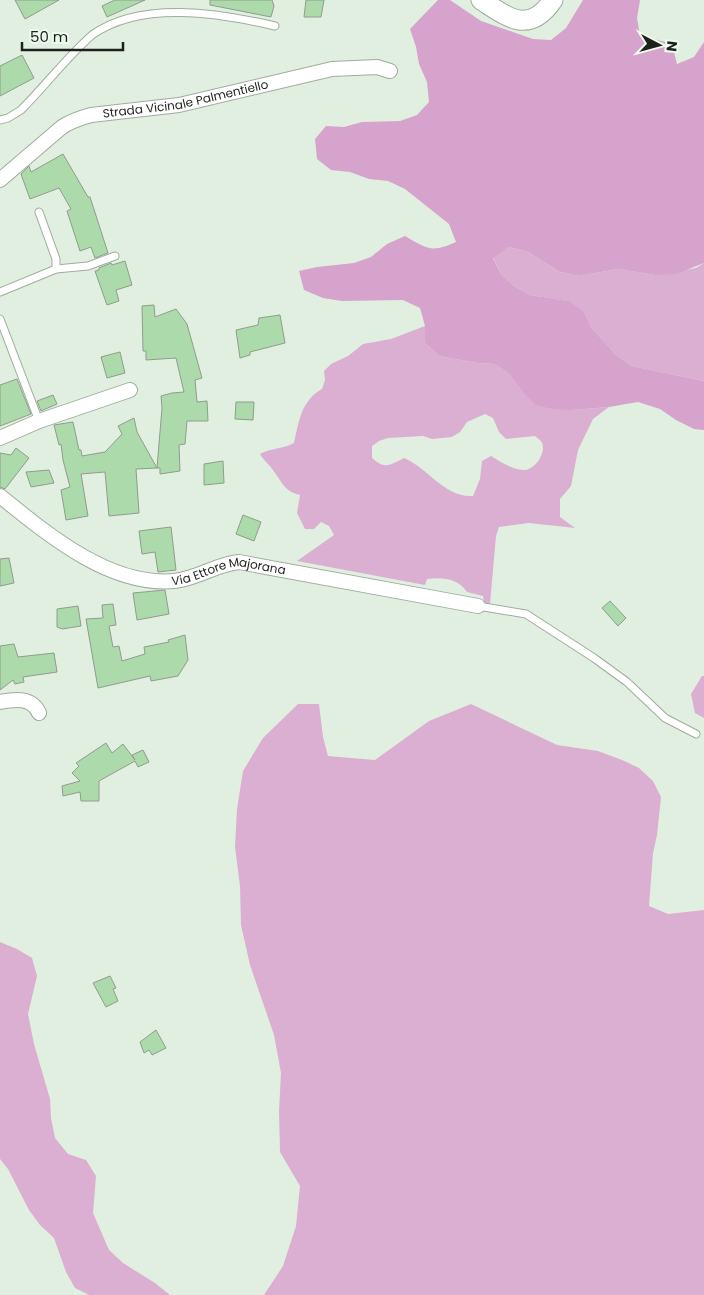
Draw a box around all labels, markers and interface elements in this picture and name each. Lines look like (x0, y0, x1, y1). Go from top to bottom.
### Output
scale bar (22, 20, 124, 52)
north arrow (634, 20, 684, 70)
text: 50 m (30, 26, 68, 47)
text: N (661, 40, 682, 53)
street label: Strada Vicinale Palmentiello (102, 75, 270, 122)
street label: Via Ettore Majorana (171, 553, 287, 589)

